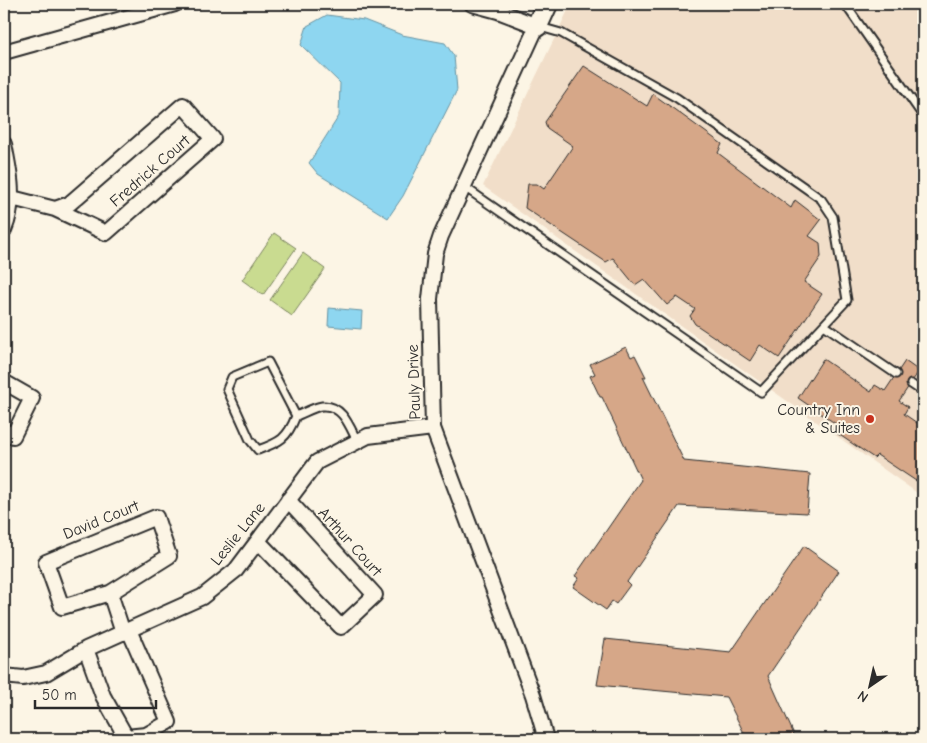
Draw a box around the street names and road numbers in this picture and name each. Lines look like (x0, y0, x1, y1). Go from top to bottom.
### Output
street label: Fredrick Court (106, 131, 194, 211)
street label: Pauly Drive (404, 344, 424, 420)
street label: David Court (61, 497, 142, 543)
street label: Leslie Lane (207, 499, 269, 569)
street label: Arthur Court (315, 504, 386, 580)

